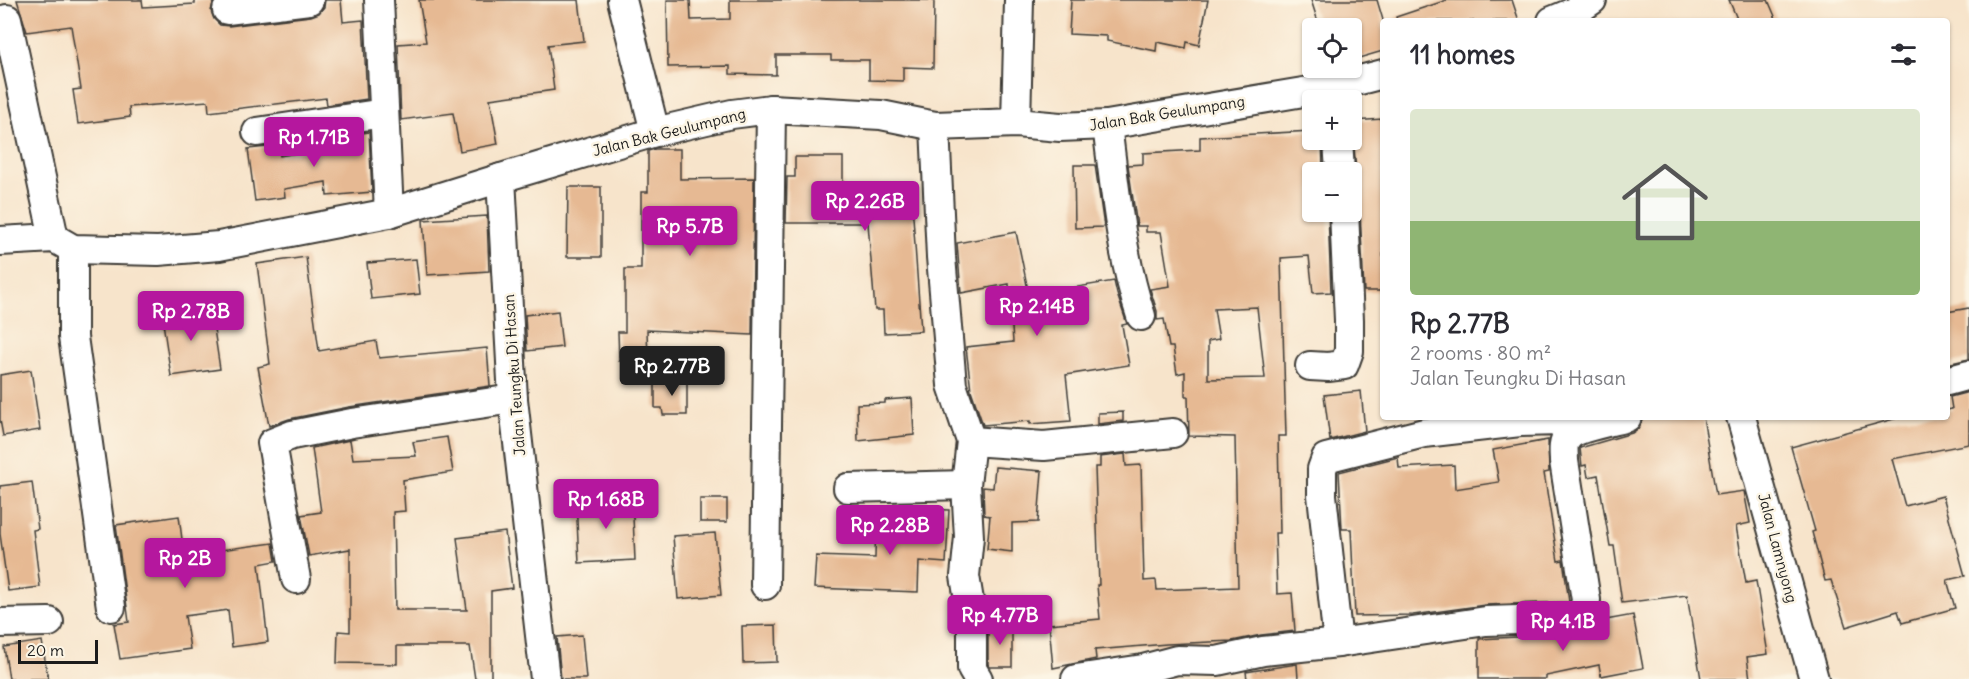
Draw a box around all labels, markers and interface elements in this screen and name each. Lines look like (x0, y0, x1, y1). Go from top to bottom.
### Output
map controls (1302, 18, 1362, 222)
button: locate (1302, 18, 1362, 78)
text: 11 homes (1410, 38, 1515, 71)
icon: filters (1887, 38, 1920, 71)
button: + (1302, 90, 1362, 150)
street label: Jalan Bak Geulumpang (1088, 91, 1246, 135)
street label: Jalan Bak Geulumpang (590, 104, 748, 160)
pin: Rp 1.71B (252, 117, 376, 168)
text: Rp 1.71B (278, 124, 350, 149)
icon: home (1611, 148, 1719, 256)
button: − (1302, 162, 1362, 222)
pin: Rp 2.26B (803, 181, 927, 232)
text: Rp 2.26B (825, 188, 905, 213)
pin: Rp 5.7B (635, 206, 745, 257)
text: Rp 5.7B (656, 213, 724, 238)
pin: Rp 2.14B (975, 286, 1099, 337)
pin: Rp 2.78B (129, 291, 253, 342)
street label: Jalan Teungku Di Hasan (499, 293, 529, 456)
text: Rp 2.14B (999, 293, 1075, 318)
text: Rp 2.78B (152, 298, 230, 323)
text: Rp 2.77B (1410, 307, 1510, 340)
text: 2 rooms · 80 m² (1410, 340, 1551, 365)
pin: Rp 2.77B (610, 346, 734, 397)
text: Rp 2.77B (634, 353, 710, 378)
text: Jalan Teungku Di Hasan (1410, 365, 1626, 390)
pin: Rp 1.68B (544, 479, 668, 530)
text: Rp 1.68B (567, 486, 645, 511)
street label: Jalan Lamnyong (1754, 491, 1802, 605)
pin: Rp 2.28B (828, 505, 952, 556)
text: Rp 2.28B (850, 512, 930, 537)
pin: Rp 2B (143, 538, 227, 589)
text: Rp 2B (159, 545, 211, 570)
pin: Rp 4.77B (938, 595, 1062, 646)
pin: Rp 4.1B (1508, 601, 1618, 652)
text: Rp 4.77B (961, 602, 1039, 627)
text: Rp 4.1B (1531, 608, 1595, 633)
scale bar (18, 637, 98, 664)
text: 20 m (27, 640, 64, 660)

